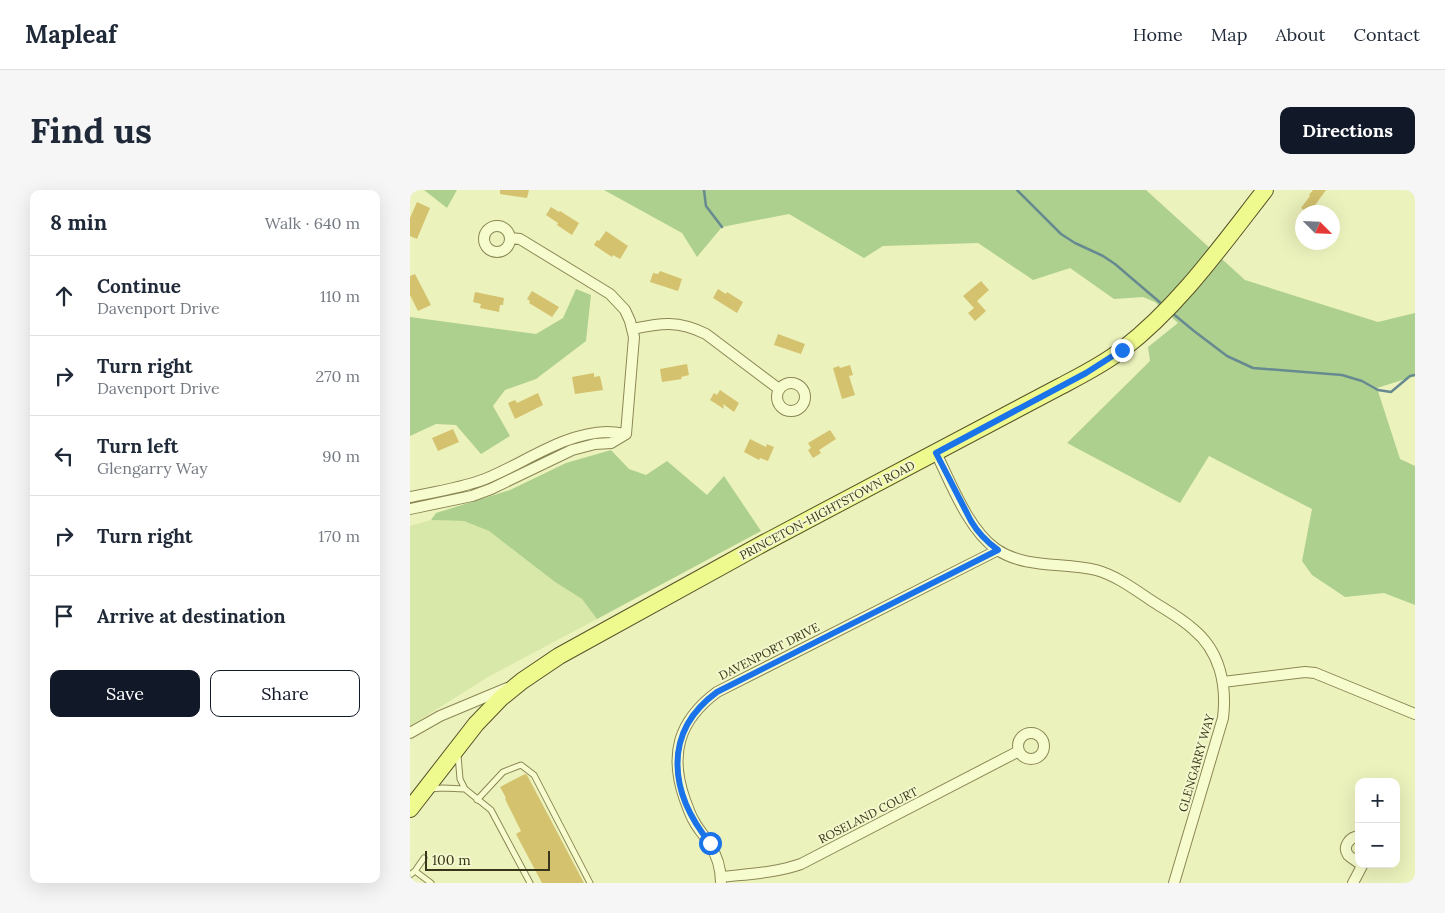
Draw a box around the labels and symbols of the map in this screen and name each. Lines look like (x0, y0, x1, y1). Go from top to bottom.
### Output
north arrow (1295, 205, 1340, 250)
route end (1111, 339, 1134, 362)
street label: PRINCETON-HIGHTSTOWN ROAD (737, 457, 917, 563)
street label: DAVENPORT DRIVE (716, 619, 822, 683)
street label: GLENGARRY WAY (1175, 712, 1217, 814)
street label: ROSELAND COURT (816, 783, 920, 846)
route start (699, 832, 722, 855)
scale bar (425, 848, 550, 871)

